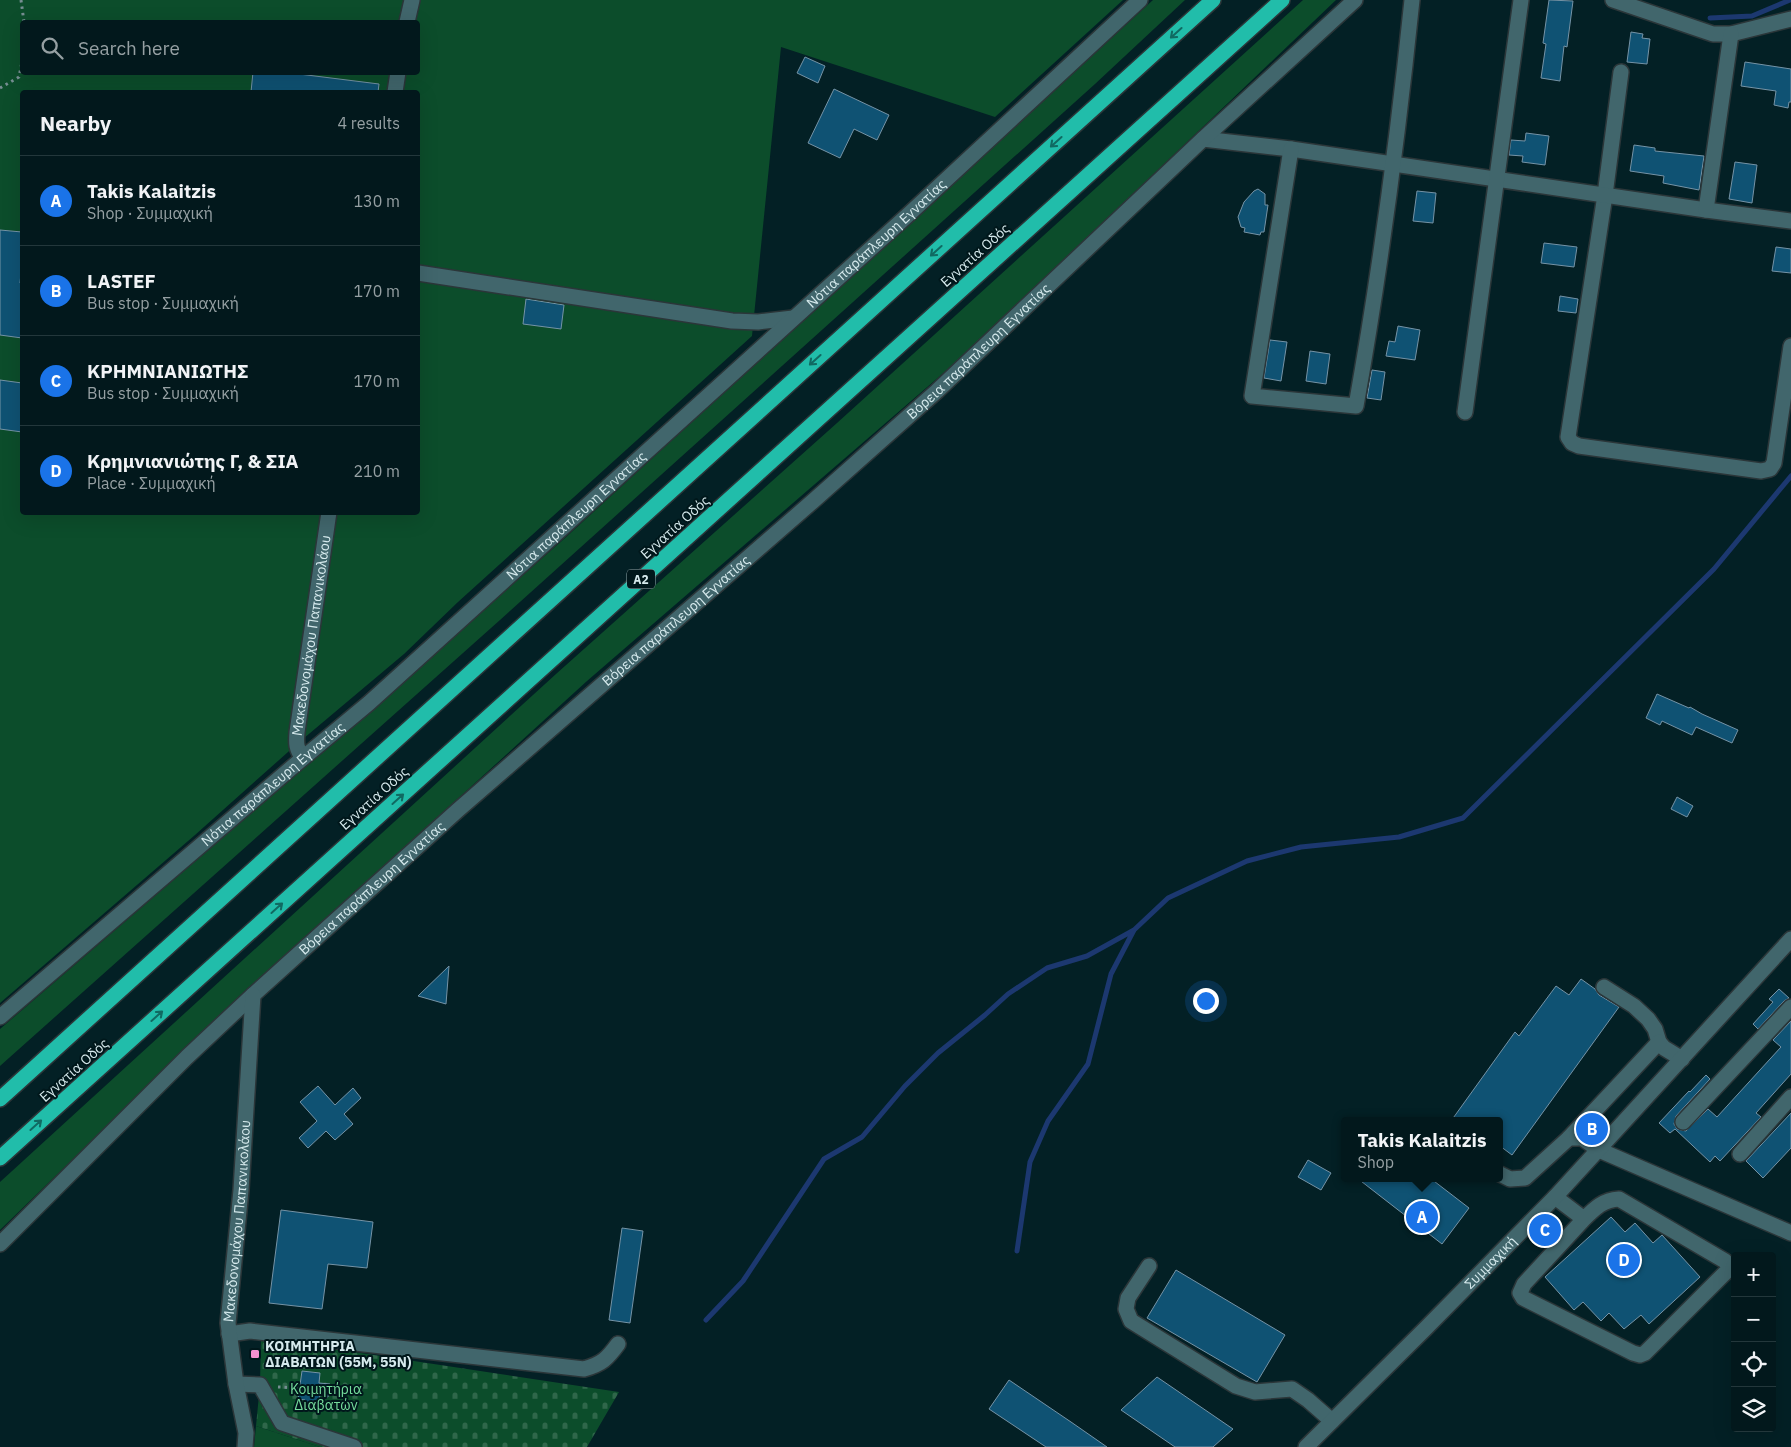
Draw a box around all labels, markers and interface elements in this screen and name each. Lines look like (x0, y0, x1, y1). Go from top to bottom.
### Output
search box (20, 20, 420, 75)
one-way arrow (1170, 27, 1183, 39)
icon: search (38, 34, 66, 62)
text: Search here (78, 36, 180, 60)
text: Nearby (40, 109, 111, 137)
text: 4 results (337, 113, 400, 133)
one-way arrow (1050, 136, 1062, 148)
street label: Νότια παράπλευρη Εγνατίας (803, 175, 950, 312)
text: Takis Kalaitzis (87, 179, 216, 203)
text: A (51, 191, 61, 211)
text: 130 m (353, 191, 400, 211)
text: Shop · Συμμαχική (87, 203, 213, 223)
street label: Εγνατία Οδός (937, 219, 1013, 291)
one-way arrow (929, 245, 942, 257)
text: LASTEF (87, 269, 156, 293)
street label: Βόρεια παράπλευρη Εγνατίας (903, 279, 1054, 423)
text: B (51, 281, 61, 301)
text: 170 m (353, 281, 400, 301)
text: Bus stop · Συμμαχική (87, 293, 239, 313)
one-way arrow (809, 354, 822, 366)
text: ΚΡΗΜΝΙΑΝΙΩΤΗΣ (87, 359, 249, 383)
text: C (51, 371, 61, 391)
text: 170 m (353, 371, 400, 391)
text: Bus stop · Συμμαχική (87, 383, 239, 403)
street label: Νότια παράπλευρη Εγνατίας (502, 447, 650, 583)
text: Κρημνιανιώτης Γ, & ΣΙΑ (87, 449, 299, 473)
text: D (50, 461, 62, 481)
text: 210 m (353, 461, 400, 481)
text: Place · Συμμαχική (87, 473, 216, 493)
street label: Εγνατία Οδός (637, 491, 713, 563)
street label: Μακεδονομάχου Παπανικολάου (288, 534, 335, 737)
street label: Βόρεια παράπλευρη Εγνατίας (598, 551, 754, 690)
road number: Α2 (627, 570, 655, 588)
street label: Νότια παράπλευρη Εγνατίας (198, 718, 349, 850)
street label: Εγνατία Οδός (336, 762, 412, 834)
one-way arrow (391, 793, 404, 804)
street label: Βόρεια παράπλευρη Εγνατίας (295, 817, 449, 958)
one-way arrow (271, 902, 284, 913)
your location (1193, 988, 1219, 1014)
one-way arrow (150, 1011, 163, 1022)
street label: Εγνατία Οδός (36, 1034, 112, 1106)
pin: B (1576, 1110, 1608, 1148)
popup (1341, 1117, 1503, 1182)
street label: Μακεδονομάχου Παπανικολάου (219, 1119, 254, 1323)
one-way arrow (30, 1120, 43, 1131)
text: Takis Kalaitzis (1357, 1128, 1487, 1152)
text: Shop (1357, 1152, 1394, 1172)
pin: A (1406, 1198, 1438, 1236)
pin: C (1529, 1211, 1561, 1249)
street label: Συμμαχική (1461, 1232, 1520, 1293)
pin: D (1608, 1241, 1640, 1279)
map controls (1731, 1252, 1776, 1432)
button: + (1731, 1252, 1776, 1297)
button: − (1731, 1297, 1776, 1342)
place label: ΚΟΙΜΗΤΗΡΙΑ ΔΙΑΒΑΤΩΝ (55Μ, 55Ν) (265, 1337, 412, 1371)
button: locate (1731, 1342, 1776, 1387)
marker: ΚΟΙΜΗΤΗΡΙΑ ΔΙΑΒΑΤΩΝ (55Μ, 55Ν) (249, 1348, 261, 1360)
park label: Κοιμητήρια Διαβατών (290, 1380, 362, 1414)
button: layers (1731, 1387, 1776, 1432)

